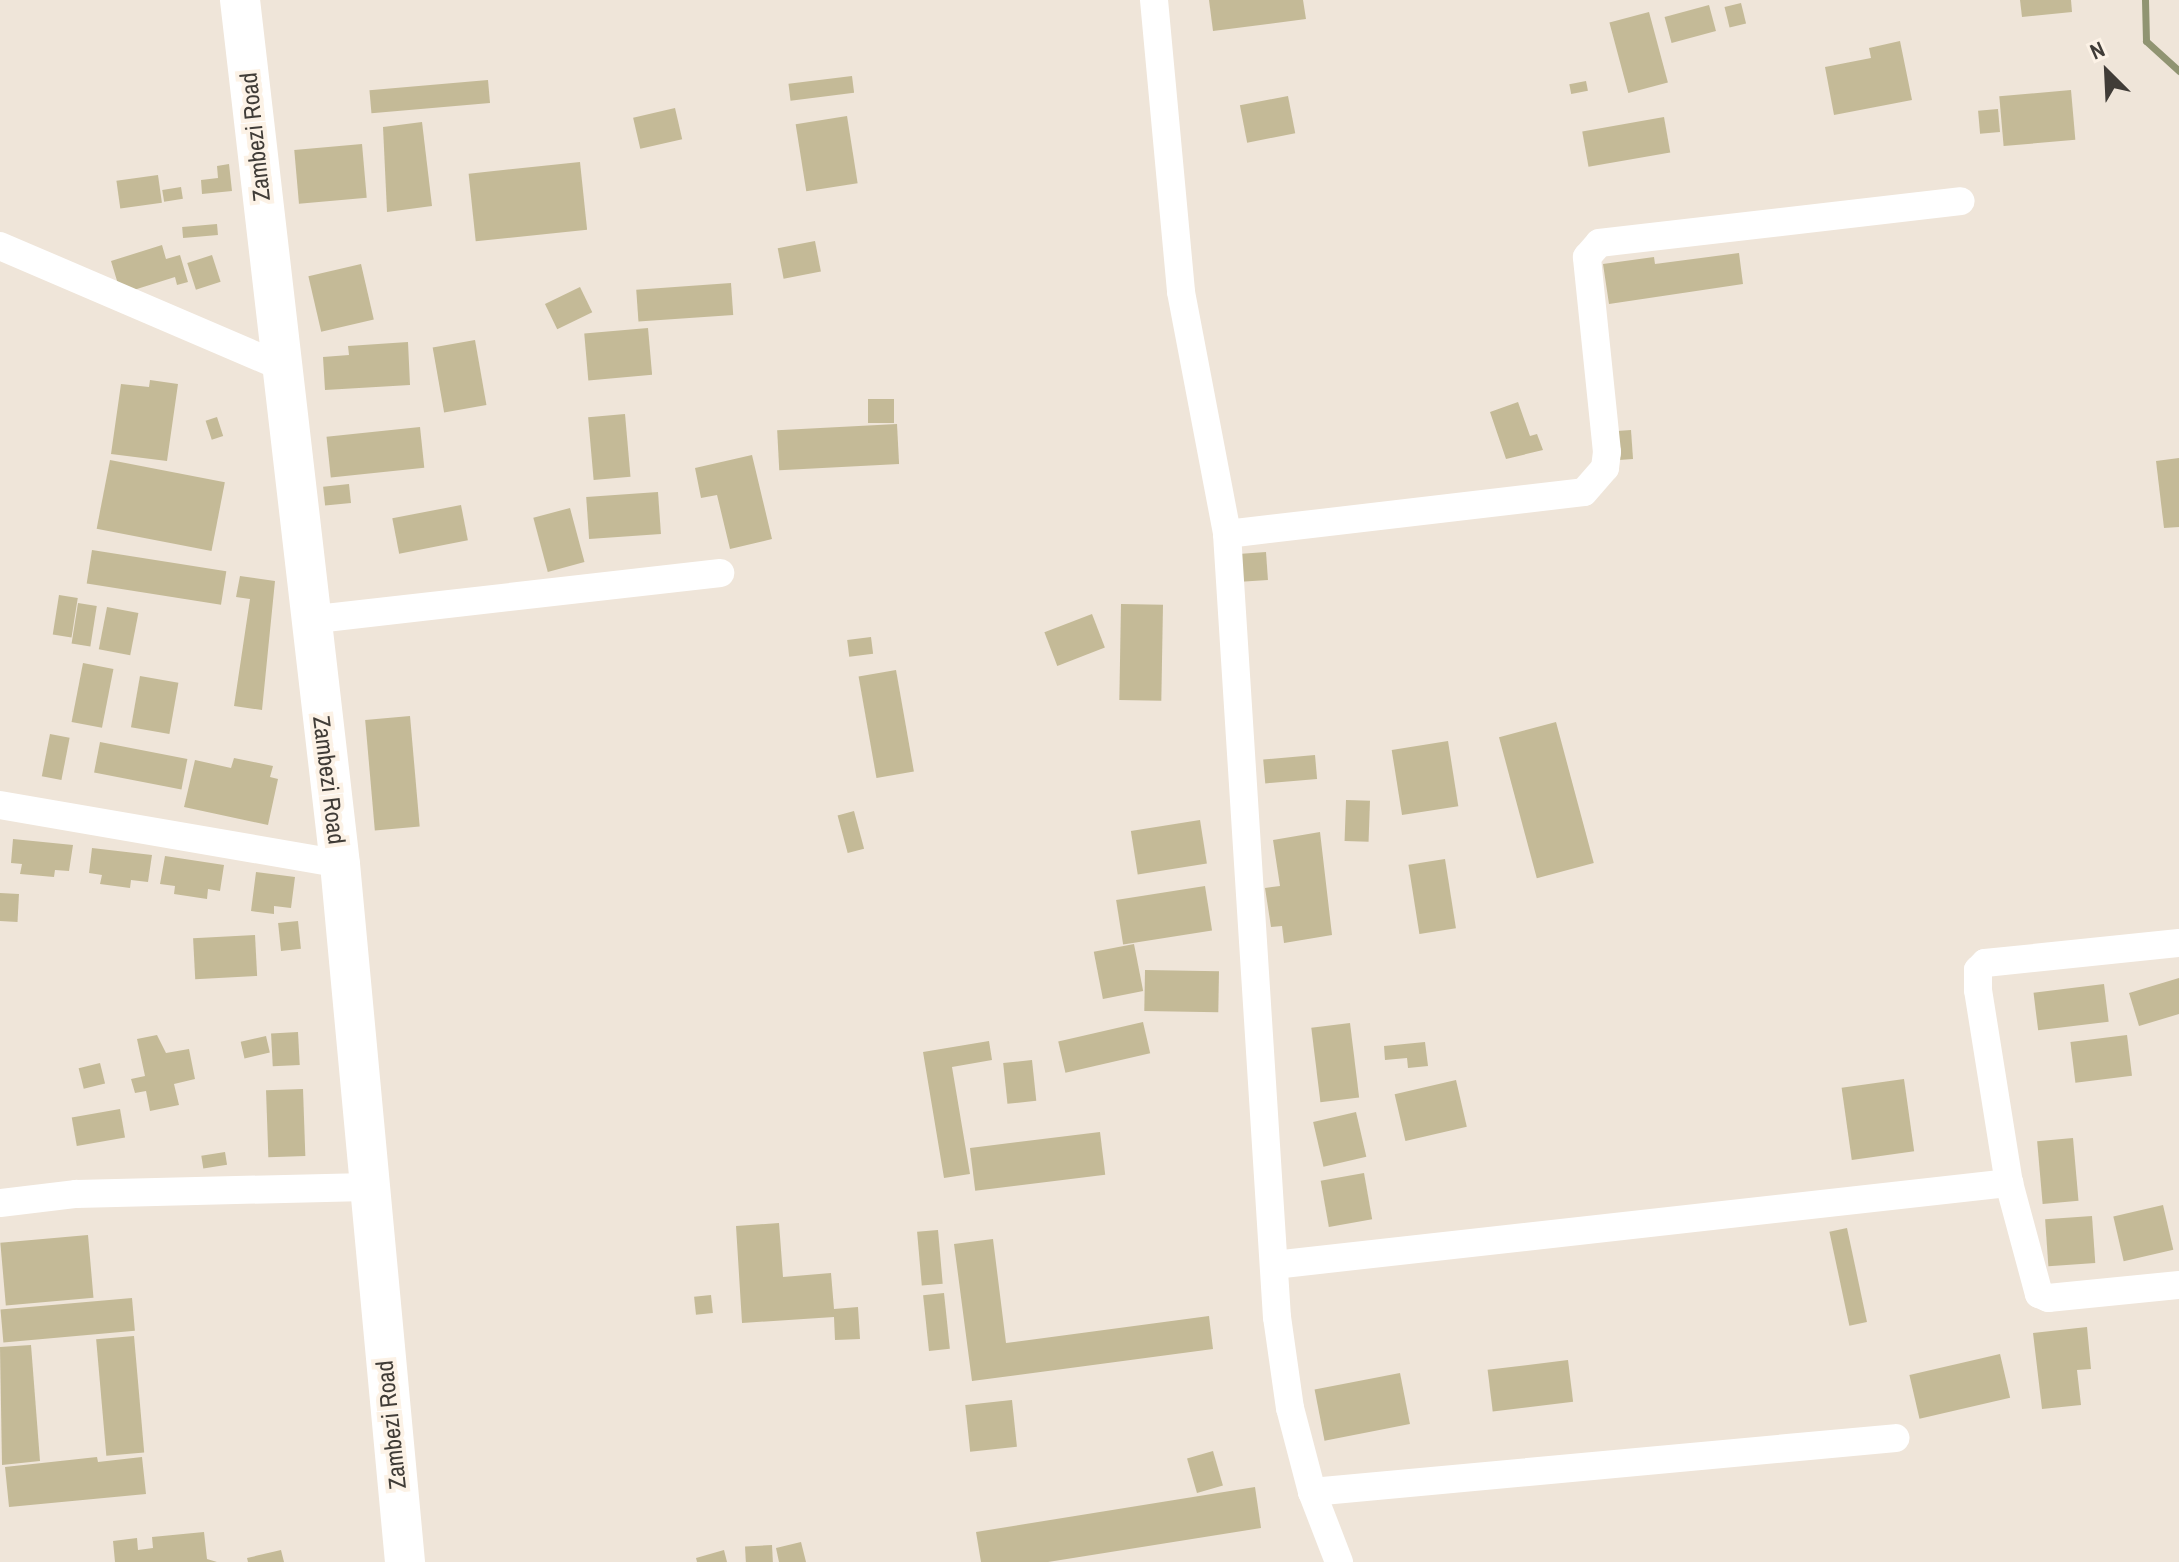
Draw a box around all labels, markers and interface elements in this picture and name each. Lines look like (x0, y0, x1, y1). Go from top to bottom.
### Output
north arrow (2067, 32, 2147, 112)
text: N (2085, 34, 2109, 66)
street label: Zambezi Road (234, 71, 276, 203)
street label: Zambezi Road (307, 714, 351, 846)
street label: Zambezi Road (370, 1359, 412, 1491)

